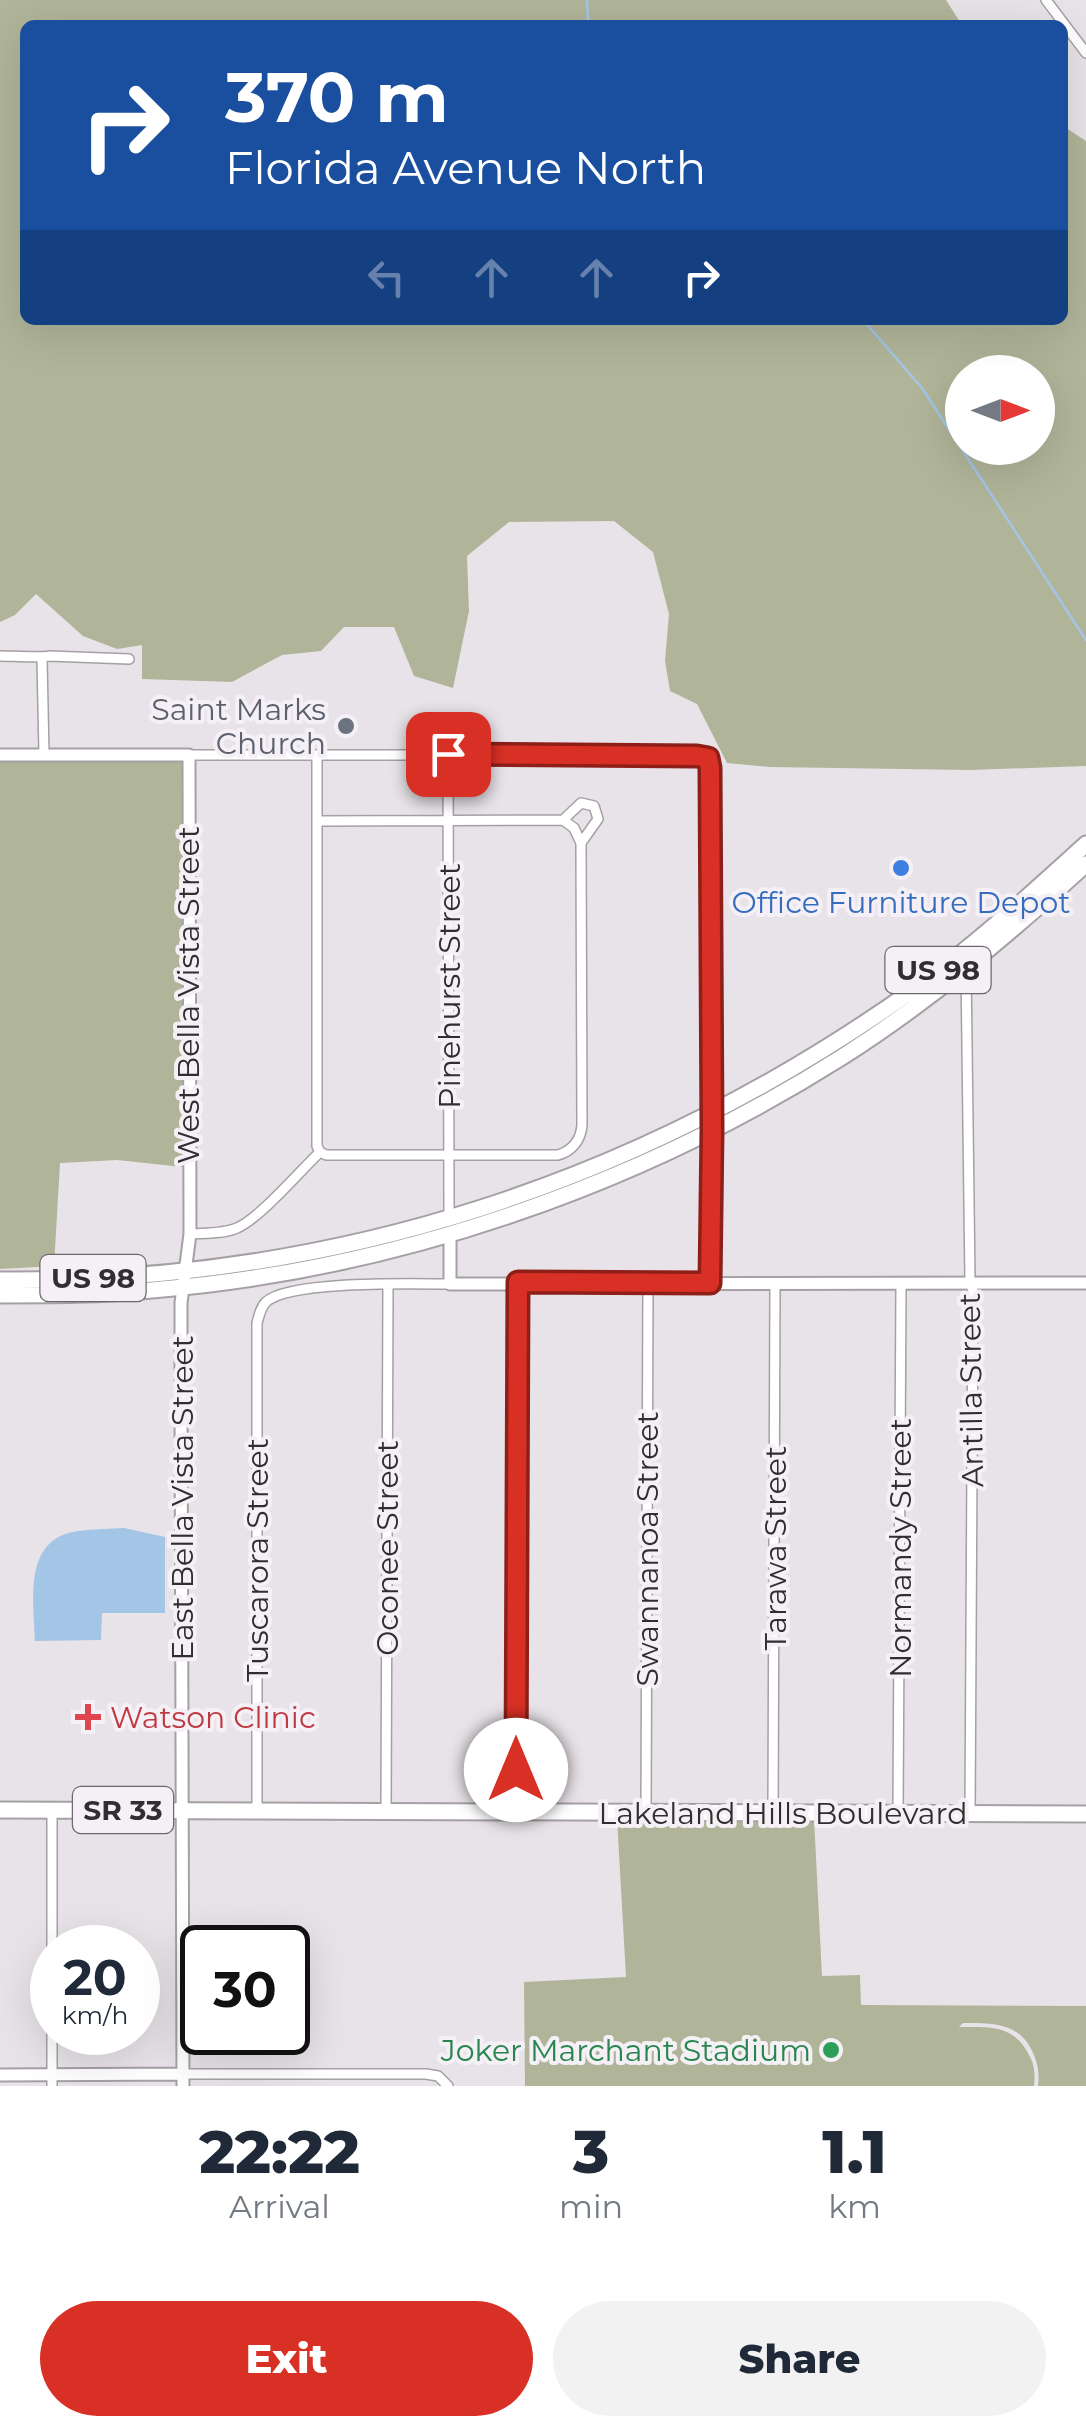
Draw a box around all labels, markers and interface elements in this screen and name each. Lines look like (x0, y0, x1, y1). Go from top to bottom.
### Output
text: 370 m (225, 54, 449, 140)
icon: right (60, 60, 190, 190)
text: Florida Avenue North (225, 140, 706, 195)
icon: left (359, 250, 414, 305)
icon: ahead (464, 250, 519, 305)
icon: ahead (569, 250, 624, 305)
icon: right (674, 250, 729, 305)
north arrow (945, 355, 1055, 465)
map controls (945, 355, 1055, 465)
place label: Saint Marks Church (151, 691, 326, 762)
pin (406, 712, 491, 797)
marker: Saint Marks Church (335, 715, 357, 737)
icon: arrive (421, 727, 476, 782)
street label: West Bella Vista Street (170, 826, 207, 1164)
marker: Office Furniture Depot (890, 857, 912, 879)
street label: Pinehurst Street (431, 863, 468, 1109)
place label: Office Furniture Depot (732, 884, 1070, 921)
road number: US 98 (886, 947, 990, 993)
road number: US 98 (41, 1255, 146, 1301)
street label: Antilla Street (951, 1292, 991, 1488)
street label: East Bella Vista Street (164, 1335, 201, 1661)
street label: Swannanoa Street (629, 1411, 666, 1687)
street label: Normandy Street (882, 1418, 919, 1678)
street label: Tuscarora Street (239, 1438, 276, 1682)
street label: Oconee Street (369, 1440, 406, 1656)
street label: Tarawa Street (757, 1446, 794, 1650)
place label: Watson Clinic (110, 1699, 316, 1736)
marker: Watson Clinic (75, 1704, 101, 1730)
position arrow (464, 1718, 568, 1822)
road number: SR 33 (73, 1787, 173, 1833)
street label: Lakeland Hills Boulevard (599, 1795, 968, 1832)
speed limit sign: 30 (180, 1925, 310, 2055)
text: 20 (63, 1947, 127, 2008)
text: km/h (62, 2000, 128, 2030)
place label: Joker Marchant Stadium (440, 2032, 811, 2069)
marker: Joker Marchant Stadium (820, 2039, 842, 2061)
text: 22:22 (199, 2115, 360, 2188)
text: 3 (573, 2115, 609, 2188)
text: 1.1 (822, 2115, 887, 2188)
text: Arrival (229, 2187, 330, 2226)
text: min (559, 2187, 623, 2226)
text: km (828, 2187, 881, 2226)
button: Exit (40, 2301, 533, 2416)
button: Share (553, 2301, 1046, 2416)

